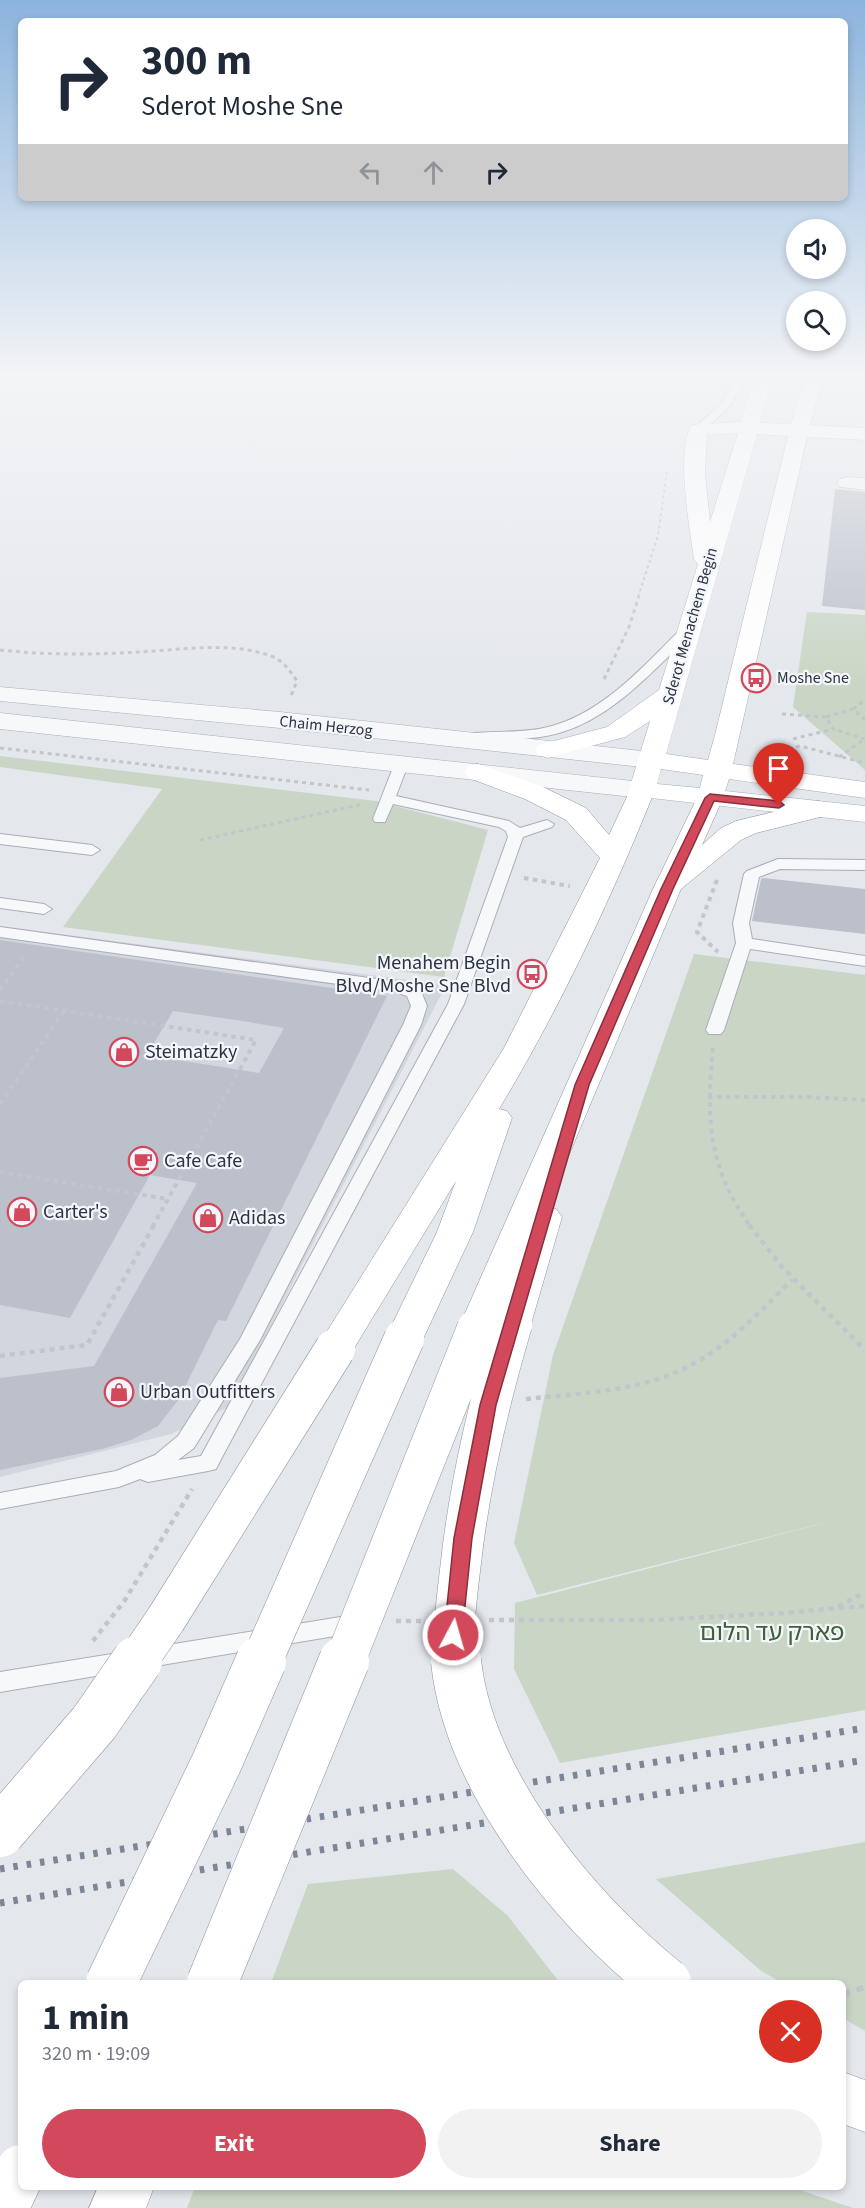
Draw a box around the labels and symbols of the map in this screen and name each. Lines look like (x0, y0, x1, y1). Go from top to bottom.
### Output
street label: Sderot Menachem Begin (657, 545, 723, 707)
bus stop icon: Moshe Sne (740, 662, 772, 694)
place label: Moshe Sne (777, 667, 849, 689)
street label: Chaim Herzog (278, 710, 374, 742)
pin (753, 743, 804, 805)
place label: Menahem Begin Blvd/Moshe Sne Blvd (335, 949, 511, 1000)
bus stop icon: Menahem Begin Blvd/Moshe Sne Blvd (516, 958, 548, 990)
shop icon: Steimatzky (108, 1036, 140, 1068)
place label: Steimatzky (145, 1038, 238, 1066)
cafe icon: Cafe Cafe (127, 1145, 159, 1177)
place label: Cafe Cafe (164, 1147, 242, 1175)
shop icon: Carter's (6, 1196, 38, 1228)
place label: Carter's (43, 1198, 108, 1226)
shop icon: Adidas (192, 1202, 224, 1234)
place label: Adidas (229, 1204, 285, 1232)
shop icon: Urban Outfitters (103, 1376, 135, 1408)
place label: Urban Outfitters (140, 1378, 275, 1406)
position arrow (421, 1603, 485, 1667)
park label: פארק עד הלום (699, 1615, 845, 1650)

